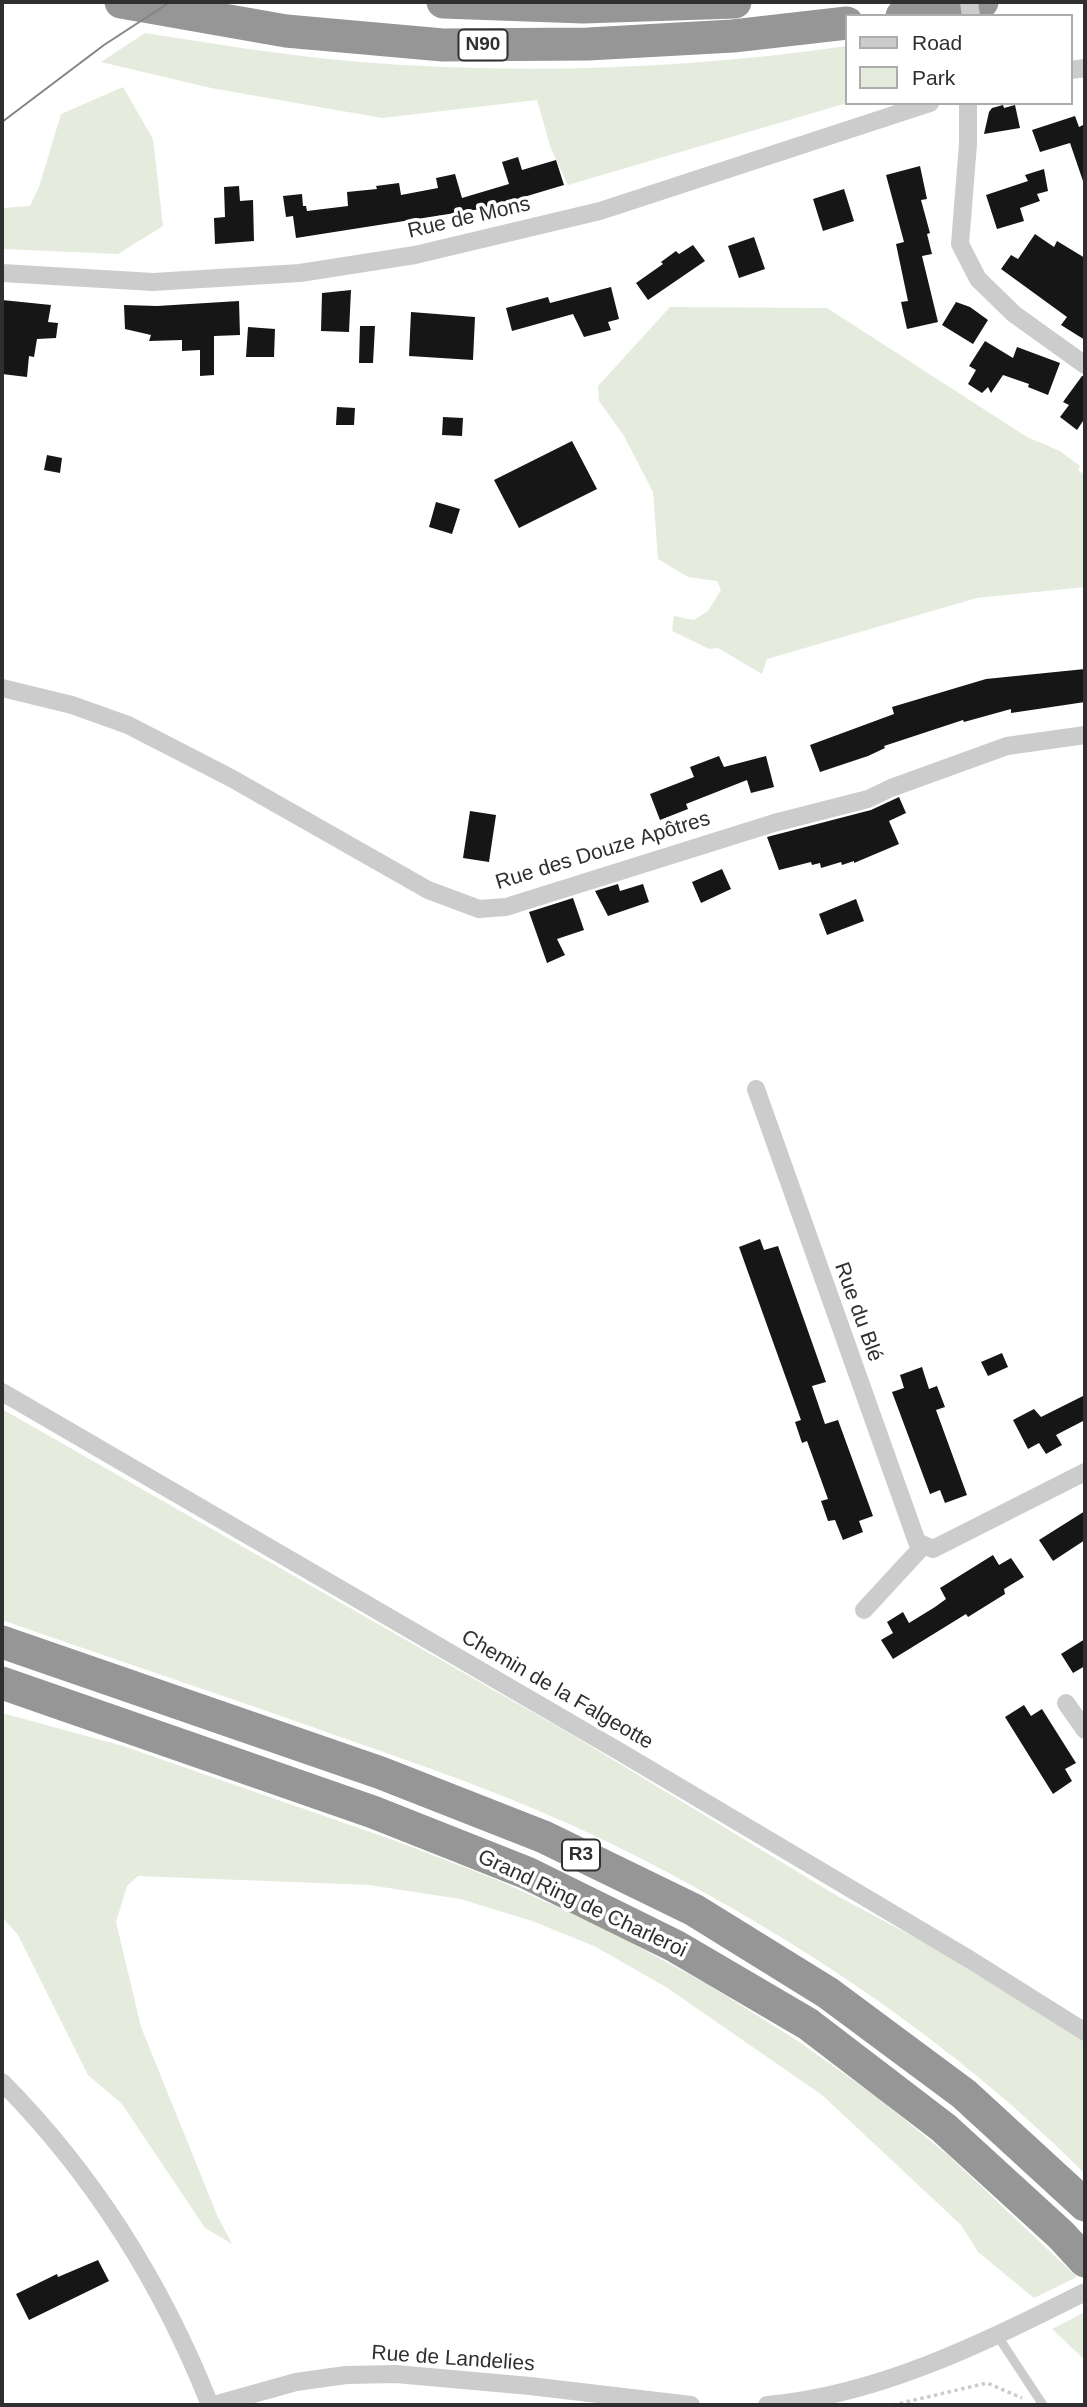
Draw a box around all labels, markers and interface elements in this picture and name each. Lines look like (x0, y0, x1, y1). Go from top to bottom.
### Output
legend (846, 14, 1073, 105)
road number: N90 (458, 30, 508, 60)
text: Road (912, 31, 962, 54)
text: Park (912, 66, 955, 89)
street label: Rue de Mons (405, 192, 533, 244)
street label: Rue des Douze Apôtres (493, 806, 713, 896)
street label: Rue du Blé (828, 1259, 888, 1365)
street label: Chemin de la Falgeotte (457, 1625, 657, 1755)
road number: R3 (562, 1840, 600, 1870)
street label: Grand Ring de Charleroi (474, 1844, 690, 1964)
street label: Rue de Landelies (371, 2341, 535, 2377)

